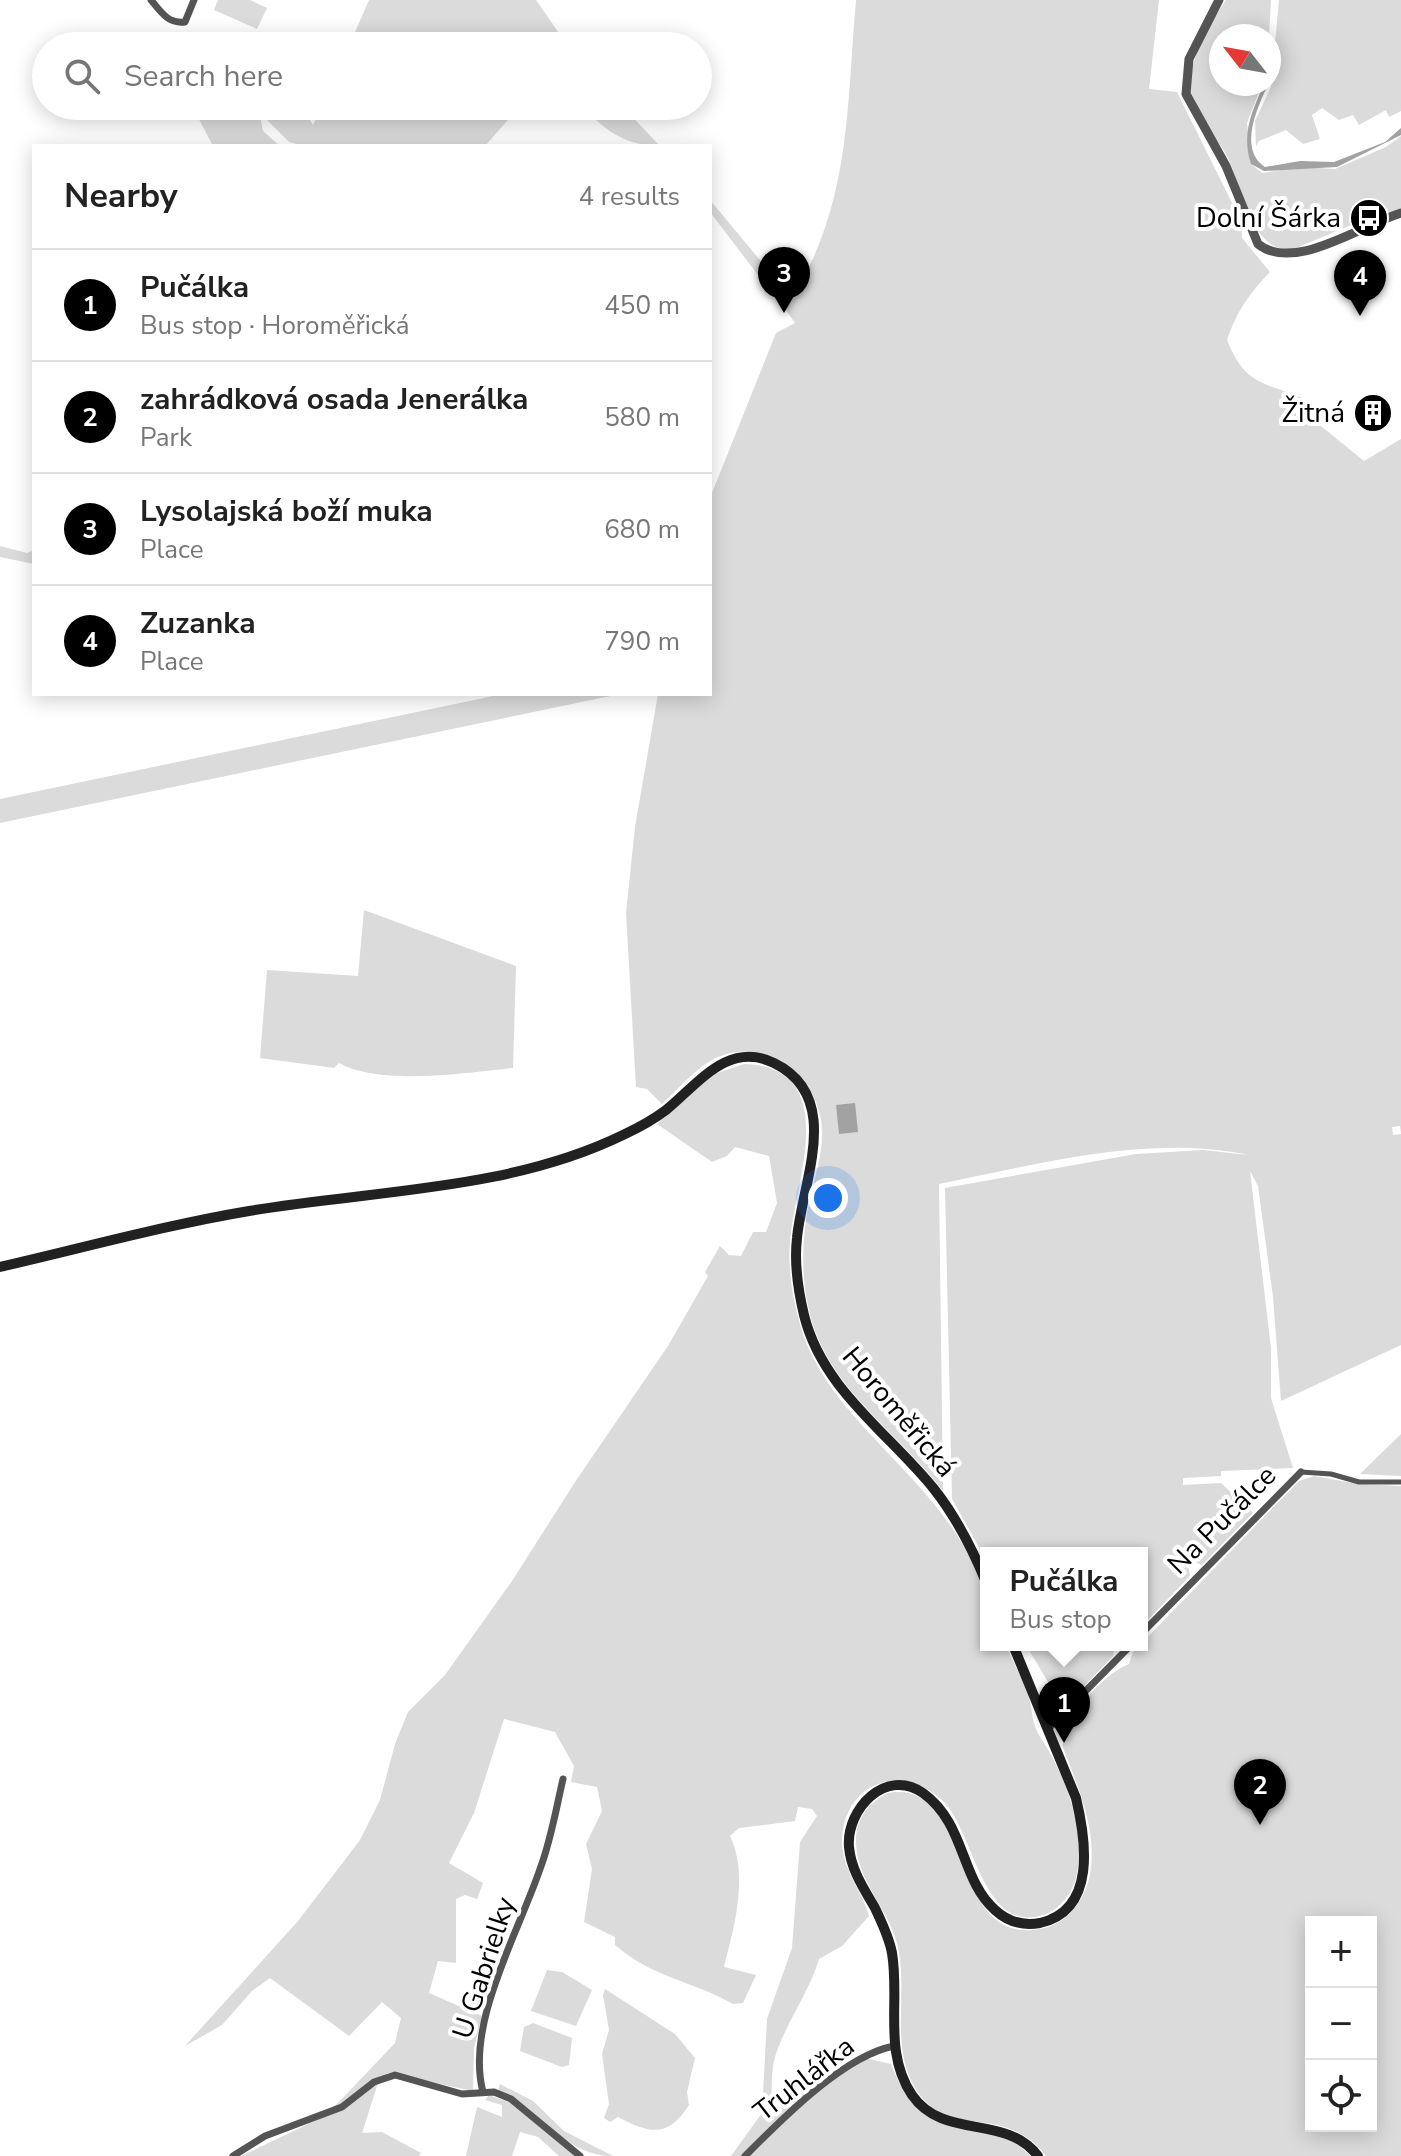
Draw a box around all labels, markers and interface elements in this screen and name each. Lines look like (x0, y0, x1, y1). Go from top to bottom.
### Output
north arrow (1209, 24, 1281, 96)
search box (32, 32, 712, 120)
icon: search (60, 54, 104, 98)
text: Search here (124, 56, 283, 97)
text: Nearby (64, 173, 178, 219)
text: 4 results (579, 179, 680, 214)
bus stop icon: Dolní Šárka (1348, 197, 1390, 239)
place label: Dolní Šárka (1196, 199, 1341, 237)
pin: 3 (758, 247, 810, 313)
pin: 4 (1334, 250, 1386, 316)
text: Pučálka (140, 267, 249, 308)
text: 1 (82, 288, 98, 323)
text: 450 m (604, 288, 680, 323)
text: Bus stop · Horoměřická (140, 308, 410, 343)
text: zahrádková osada Jenerálka (140, 379, 528, 420)
building icon: Žitná (1352, 392, 1394, 434)
place label: Žitná (1281, 394, 1345, 432)
text: 2 (82, 400, 98, 435)
text: 580 m (604, 400, 680, 435)
text: Park (140, 420, 192, 455)
text: Lysolajská boží muka (140, 491, 433, 532)
text: 3 (82, 512, 98, 547)
text: 680 m (604, 512, 680, 547)
text: Place (140, 532, 204, 567)
text: Zuzanka (140, 603, 256, 644)
text: 4 (82, 624, 98, 659)
text: 790 m (604, 624, 680, 659)
text: Place (140, 644, 204, 679)
your location (808, 1178, 848, 1218)
street label: Horoměřická (833, 1339, 965, 1485)
street label: Na Pučálce (1159, 1457, 1285, 1583)
popup (980, 1547, 1148, 1651)
text: Pučálka (1009, 1561, 1119, 1602)
text: Bus stop (1009, 1602, 1112, 1637)
pin: 1 (1038, 1677, 1090, 1743)
pin: 2 (1234, 1759, 1286, 1825)
street label: U Gabrielky (443, 1892, 525, 2044)
map controls (1305, 1916, 1377, 2132)
button: + (1305, 1916, 1377, 1988)
button: − (1305, 1988, 1377, 2060)
street label: Truhlářka (746, 2028, 862, 2130)
button: locate (1305, 2060, 1377, 2132)

